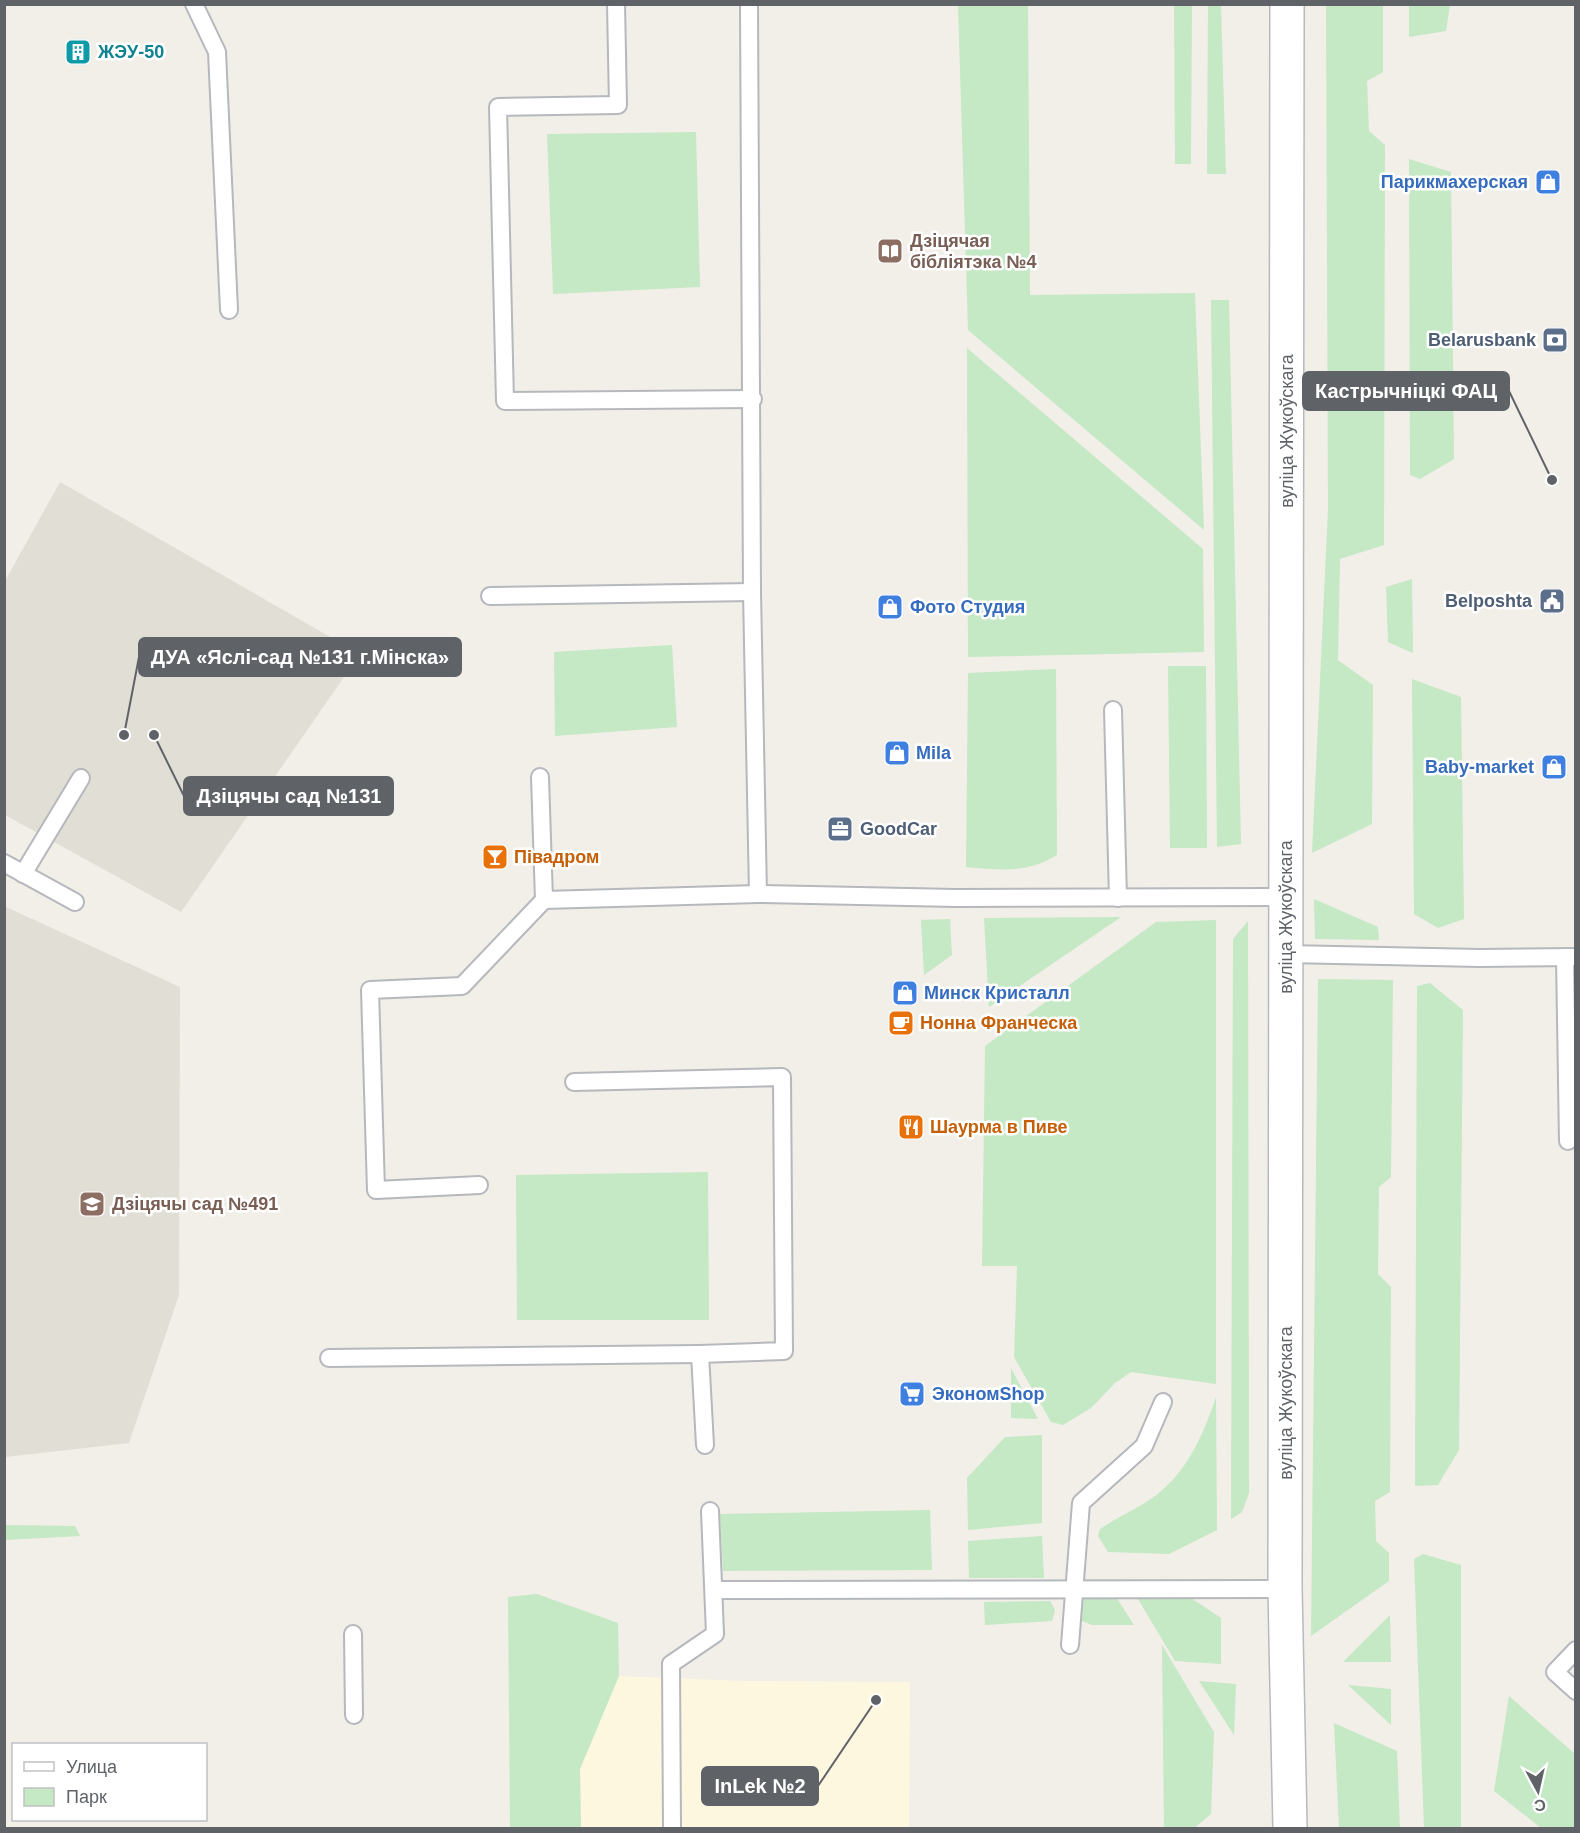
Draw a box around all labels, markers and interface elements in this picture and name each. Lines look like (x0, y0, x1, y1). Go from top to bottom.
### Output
building icon: ЖЭУ-50 (63, 37, 93, 67)
place label: ЖЭУ-50 (97, 42, 164, 62)
shop icon: Парикмахерская (1533, 167, 1563, 197)
place label: Парикмахерская (1381, 172, 1528, 192)
place label: Дзіцячая бібліятэка №4 (910, 231, 1037, 272)
library icon: Дзіцячая бібліятэка №4 (875, 236, 905, 266)
bank icon: Belarusbank (1540, 325, 1570, 355)
place label: Belarusbank (1428, 330, 1537, 350)
street label: вуліца Жукоўскага (1277, 353, 1297, 508)
callout: Кастрычніцкі ФАЦ (1303, 372, 1509, 410)
text: Кастрычніцкі ФАЦ (1315, 380, 1497, 402)
public building icon: Belposhta (1537, 586, 1567, 616)
place label: Belposhta (1445, 591, 1533, 611)
shop icon: Фото Студия (875, 592, 905, 622)
place label: Фото Студия (910, 597, 1025, 617)
callout: ДУА «Яслі-сад №131 г.Мінска» (139, 638, 461, 676)
text: ДУА «Яслі-сад №131 г.Мінска» (151, 646, 449, 668)
shop icon: Mila (882, 738, 912, 768)
place label: Mila (916, 743, 952, 763)
shop icon: Baby-market (1539, 752, 1569, 782)
place label: Baby-market (1425, 757, 1534, 777)
callout: Дзіцячы сад №131 (184, 777, 393, 815)
text: Дзіцячы сад №131 (197, 785, 381, 807)
office icon: GoodCar (825, 814, 855, 844)
place label: GoodCar (860, 819, 937, 839)
street label: вуліца Жукоўскага (1276, 839, 1296, 994)
bar icon: Пiвадром (480, 842, 510, 872)
place label: Пiвадром (514, 847, 599, 867)
shop icon: Минск Кристалл (890, 978, 920, 1008)
place label: Минск Кристалл (924, 983, 1070, 1003)
cafe icon: Нонна Франческа (886, 1008, 916, 1038)
place label: Нонна Франческа (920, 1013, 1078, 1033)
restaurant icon: Шаурма в Пиве (896, 1112, 926, 1142)
place label: Шаурма в Пиве (930, 1117, 1068, 1137)
school or university icon: Дзіцячы сад №491 (77, 1189, 107, 1219)
place label: Дзіцячы сад №491 (112, 1194, 278, 1214)
street label: вуліца Жукоўскага (1276, 1325, 1296, 1480)
supermarket icon: ЭкономShop (897, 1379, 927, 1409)
place label: ЭкономShop (932, 1384, 1045, 1404)
legend (12, 1743, 207, 1821)
text: Улица (66, 1757, 118, 1777)
north arrow (1508, 1761, 1568, 1821)
callout: InLek №2 (702, 1767, 818, 1805)
text: InLek №2 (714, 1775, 806, 1797)
text: Парк (66, 1787, 107, 1807)
text: С (1533, 1796, 1547, 1815)

